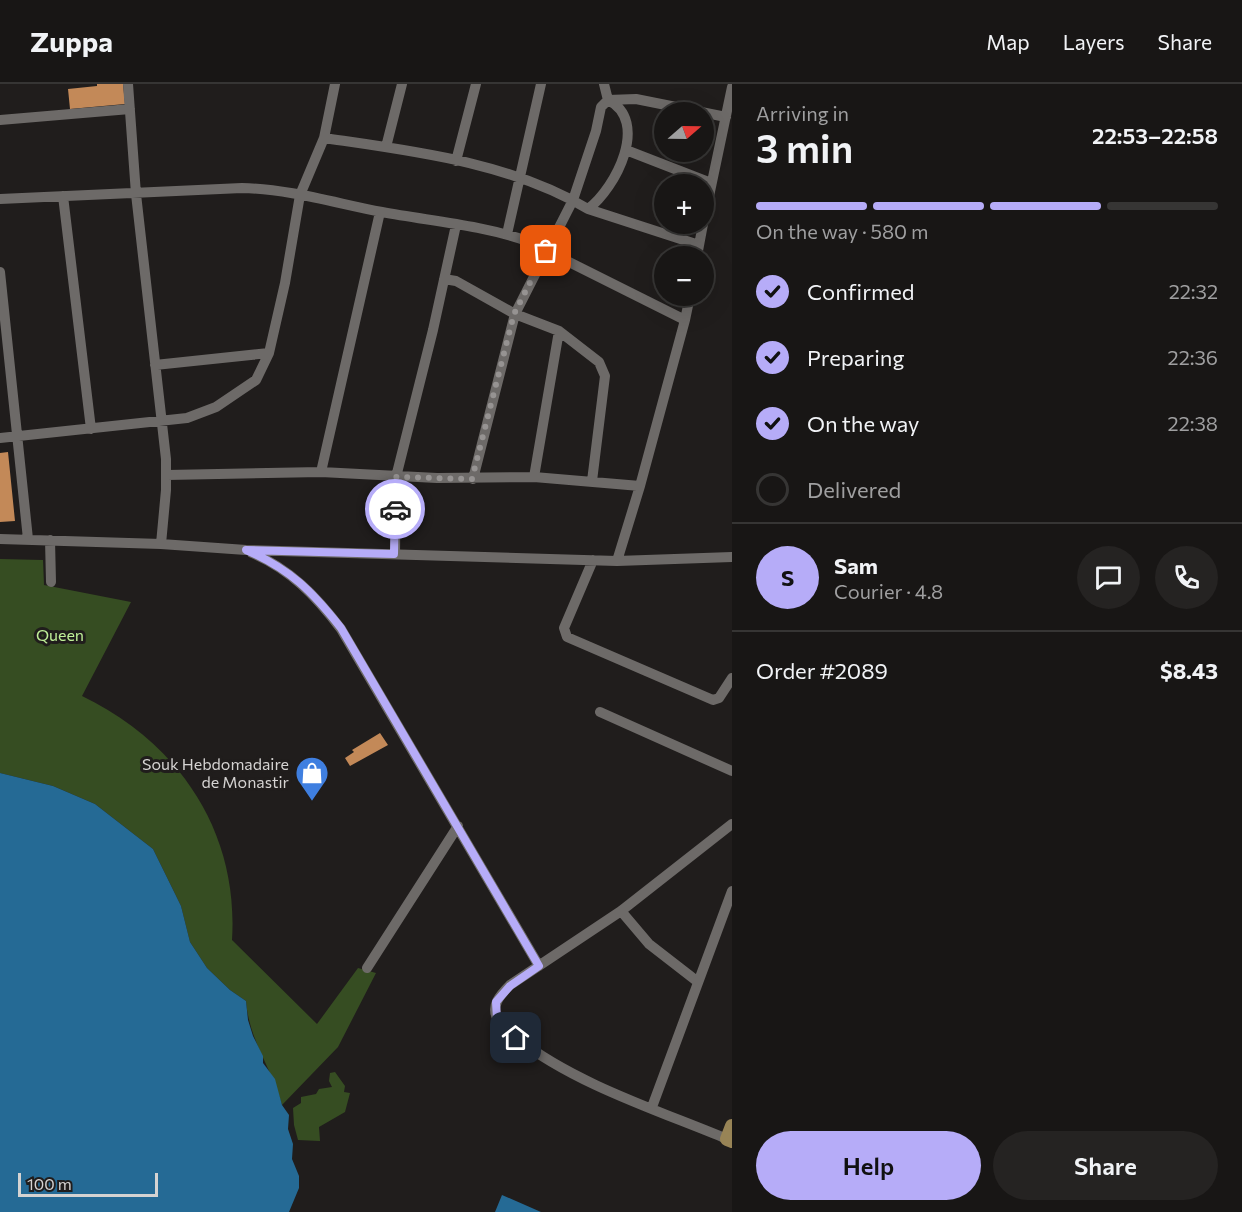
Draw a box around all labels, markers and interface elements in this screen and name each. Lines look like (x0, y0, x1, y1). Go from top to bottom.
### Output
text: Zuppa (30, 24, 113, 58)
text: Map (986, 29, 1030, 54)
text: Layers (1063, 29, 1125, 54)
text: Share (1158, 29, 1212, 54)
text: Arriving in (756, 101, 849, 125)
north arrow (654, 102, 714, 162)
map controls (654, 102, 714, 306)
text: 22:53–22:58 (1092, 122, 1218, 149)
text: 3 min (756, 123, 853, 171)
button: + (654, 174, 714, 234)
text: On the way · 580 m (756, 219, 928, 243)
pin (520, 225, 571, 276)
icon: bag (529, 234, 562, 267)
button: − (654, 246, 714, 306)
icon: check (756, 275, 789, 308)
text: Confirmed (807, 278, 914, 305)
text: 22:32 (1169, 279, 1218, 303)
icon: check (756, 341, 789, 374)
text: Preparing (807, 344, 904, 371)
text: 22:36 (1168, 345, 1218, 369)
icon: check (756, 407, 789, 440)
text: On the way (807, 410, 919, 437)
text: 22:38 (1168, 411, 1218, 435)
text: Delivered (807, 476, 901, 503)
courier (365, 479, 425, 539)
icon: car (379, 493, 412, 526)
button: chat (1077, 546, 1140, 609)
button: phone (1155, 546, 1218, 609)
text: Sam (834, 552, 878, 579)
text: S (781, 564, 794, 591)
text: Courier · 4.8 (834, 579, 943, 603)
park label: Queen (36, 625, 84, 644)
text: Order #2089 (756, 657, 888, 684)
text: $8.43 (1160, 657, 1218, 684)
place label: Souk Hebdomadaire de Monastir (142, 754, 290, 791)
shop icon: Souk Hebdomadaire de Monastir (294, 755, 330, 802)
pin (490, 1012, 541, 1063)
icon: home (499, 1021, 532, 1054)
button: Help (756, 1131, 981, 1200)
button: Share (993, 1131, 1218, 1200)
scale bar (18, 1170, 158, 1198)
text: 100 m (27, 1174, 72, 1193)

